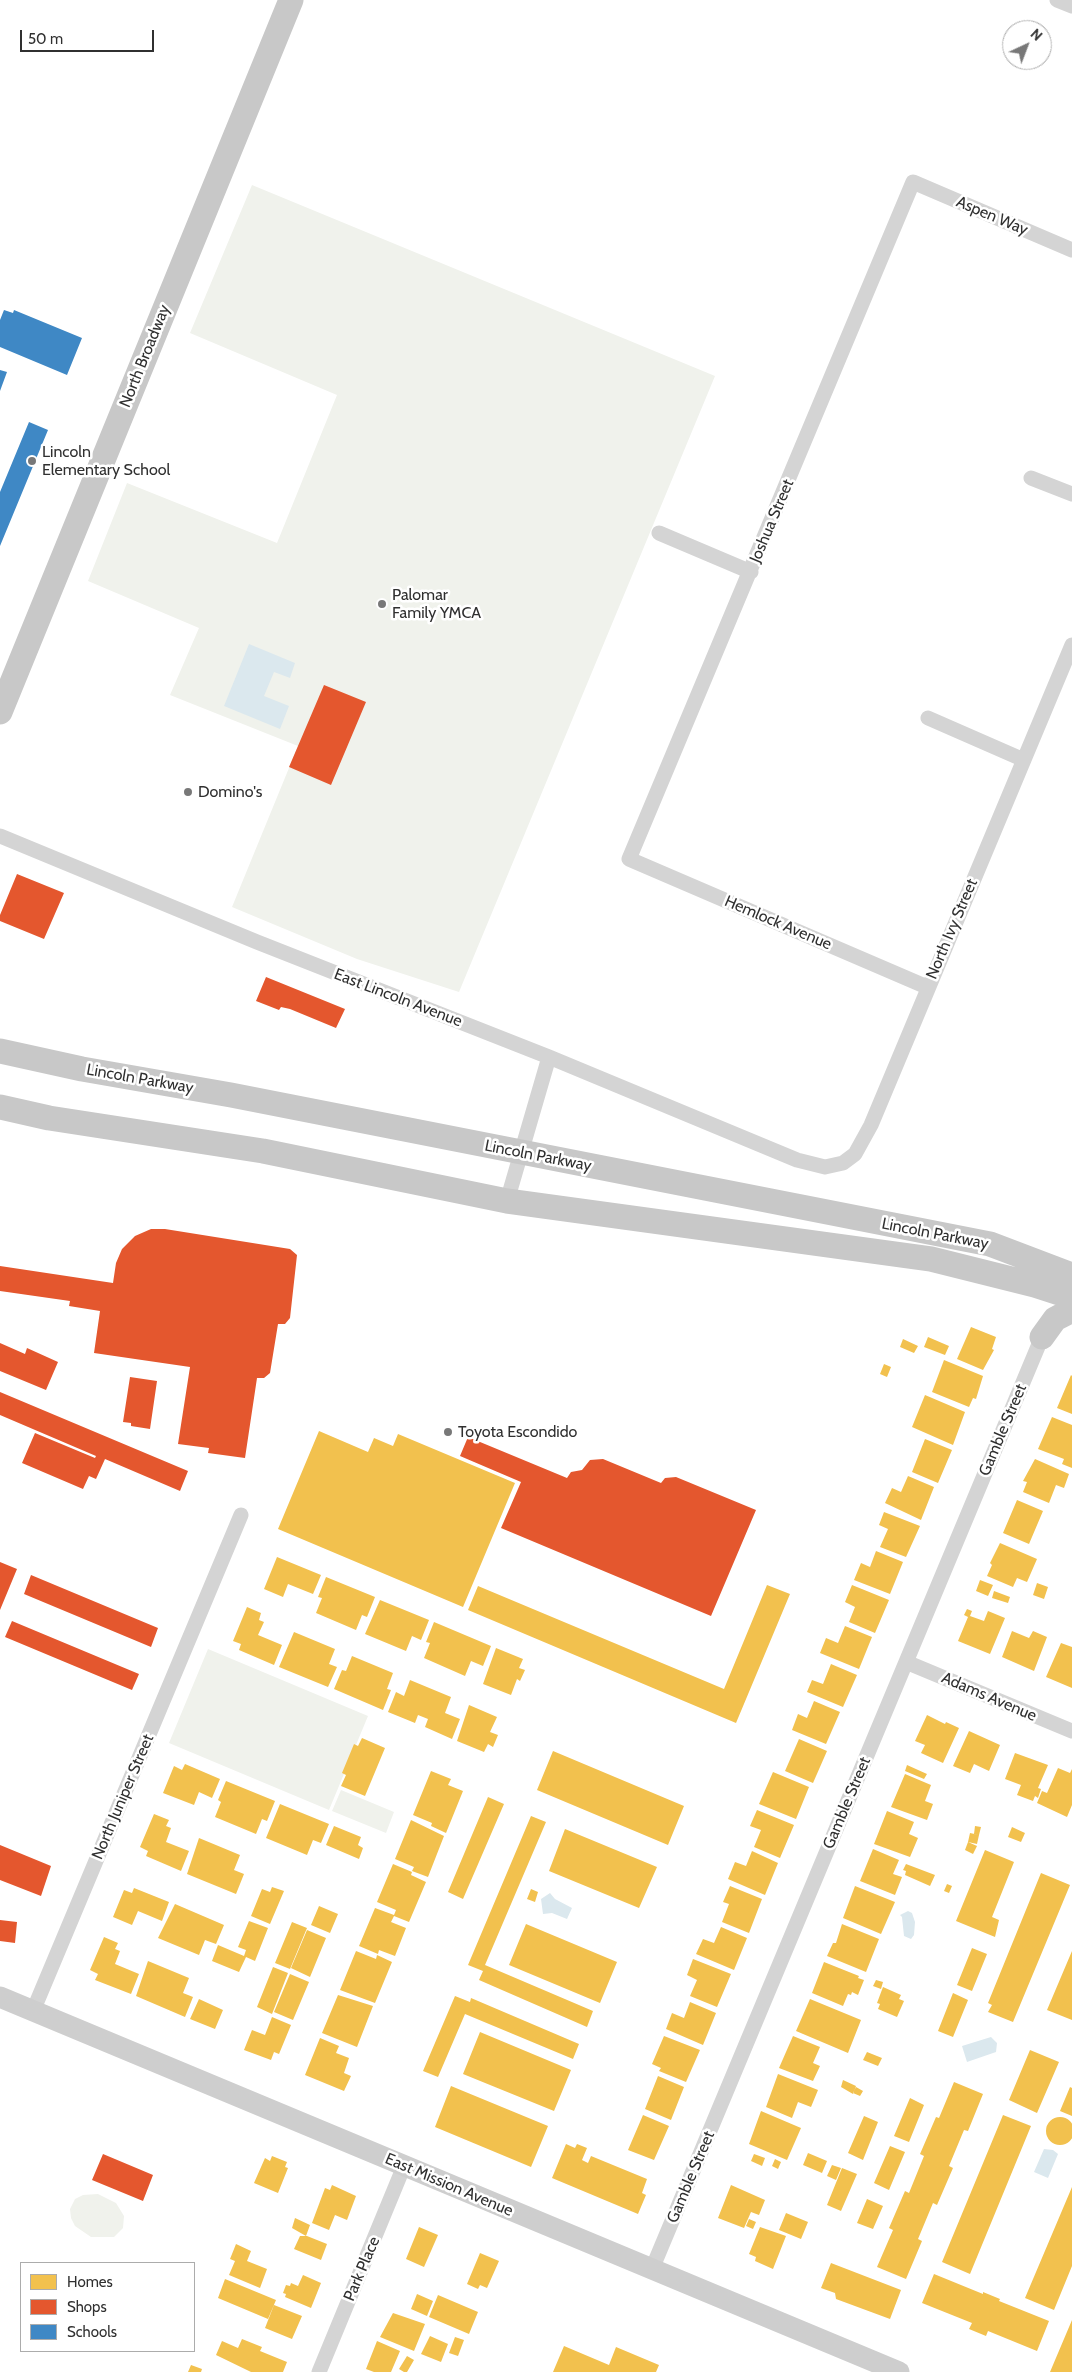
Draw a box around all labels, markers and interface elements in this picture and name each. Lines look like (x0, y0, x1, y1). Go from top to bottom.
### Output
scale bar (22, 20, 156, 52)
north arrow (1002, 20, 1052, 70)
text: N (1027, 25, 1046, 45)
text: 50 m (28, 30, 63, 48)
street label: Aspen Way (953, 192, 1031, 240)
street label: North Broadway (116, 302, 174, 410)
place label: Lincoln Elementary School (42, 442, 170, 480)
marker: Lincoln Elementary School (26, 455, 38, 467)
street label: Joshua Street (746, 476, 798, 566)
place label: Palomar Family YMCA (392, 585, 481, 623)
marker: Palomar Family YMCA (376, 598, 388, 610)
place label: Domino's (198, 782, 262, 802)
marker: Domino's (182, 786, 194, 798)
street label: North Ivy Street (922, 876, 982, 982)
street label: Hemlock Avenue (722, 892, 834, 954)
street label: East Lincoln Avenue (331, 965, 465, 1031)
street label: Lincoln Parkway (85, 1060, 195, 1098)
street label: Lincoln Parkway (483, 1136, 593, 1176)
street label: Lincoln Parkway (880, 1214, 990, 1254)
street label: Gamble Street (975, 1381, 1031, 1479)
place label: Toyota Escondido (458, 1422, 577, 1442)
marker: Toyota Escondido (442, 1426, 454, 1438)
street label: Adams Avenue (939, 1668, 1039, 1726)
street label: North Juniper Street (88, 1732, 158, 1862)
street label: Gamble Street (819, 1754, 875, 1852)
street label: Gamble Street (663, 2128, 719, 2226)
street label: East Mission Avenue (382, 2149, 516, 2221)
street label: Park Place (340, 2234, 384, 2304)
legend (20, 2262, 195, 2352)
text: Homes (67, 2273, 113, 2291)
text: Shops (67, 2298, 107, 2316)
text: Schools (67, 2323, 117, 2341)

